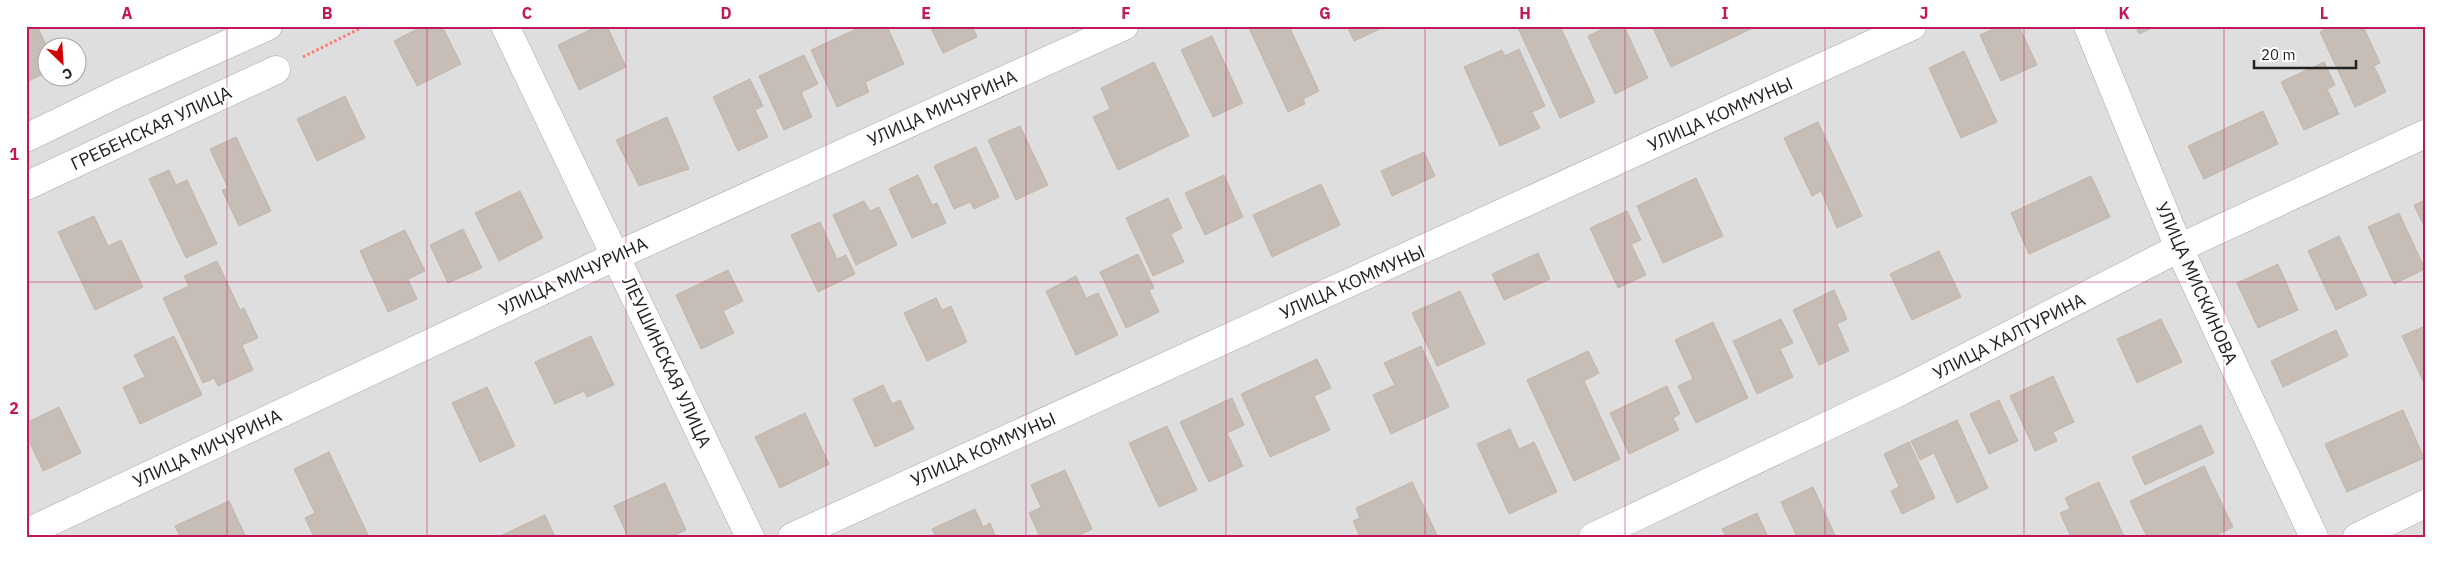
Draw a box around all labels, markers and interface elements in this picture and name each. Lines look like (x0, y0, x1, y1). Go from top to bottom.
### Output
text: A (122, 3, 133, 23)
text: B (322, 3, 333, 23)
text: C (522, 3, 532, 23)
text: D (720, 3, 732, 23)
text: E (921, 3, 931, 23)
text: F (1121, 3, 1131, 23)
text: G (1319, 3, 1331, 23)
text: H (1519, 3, 1531, 23)
text: I (1722, 3, 1729, 23)
text: J (1920, 3, 1928, 23)
text: K (2118, 3, 2130, 23)
text: L (2320, 3, 2328, 23)
north arrow (38, 38, 88, 88)
scale bar (2254, 38, 2356, 70)
text: 20 m (2261, 45, 2296, 64)
text: С (60, 64, 75, 84)
street label: УЛИЦА МИЧУРИНА (864, 64, 1021, 151)
street label: УЛИЦА КОММУНЫ (1644, 72, 1796, 156)
street label: ГРЕБЕНСКАЯ УЛИЦА (67, 80, 236, 175)
text: 1 (9, 144, 19, 164)
street label: УЛИЦА МИСКИНОВА (2151, 198, 2243, 368)
street label: УЛИЦА МИЧУРИНА (495, 231, 651, 321)
street label: УЛИЦА КОММУНЫ (1276, 240, 1428, 324)
street label: ЛЕУШИНСКАЯ УЛИЦА (617, 273, 717, 452)
street label: УЛИЦА ХАЛТУРИНА (1929, 287, 2089, 384)
text: 2 (9, 398, 19, 418)
street label: УЛИЦА МИЧУРИНА (129, 403, 285, 493)
street label: УЛИЦА КОММУНЫ (907, 407, 1059, 491)

